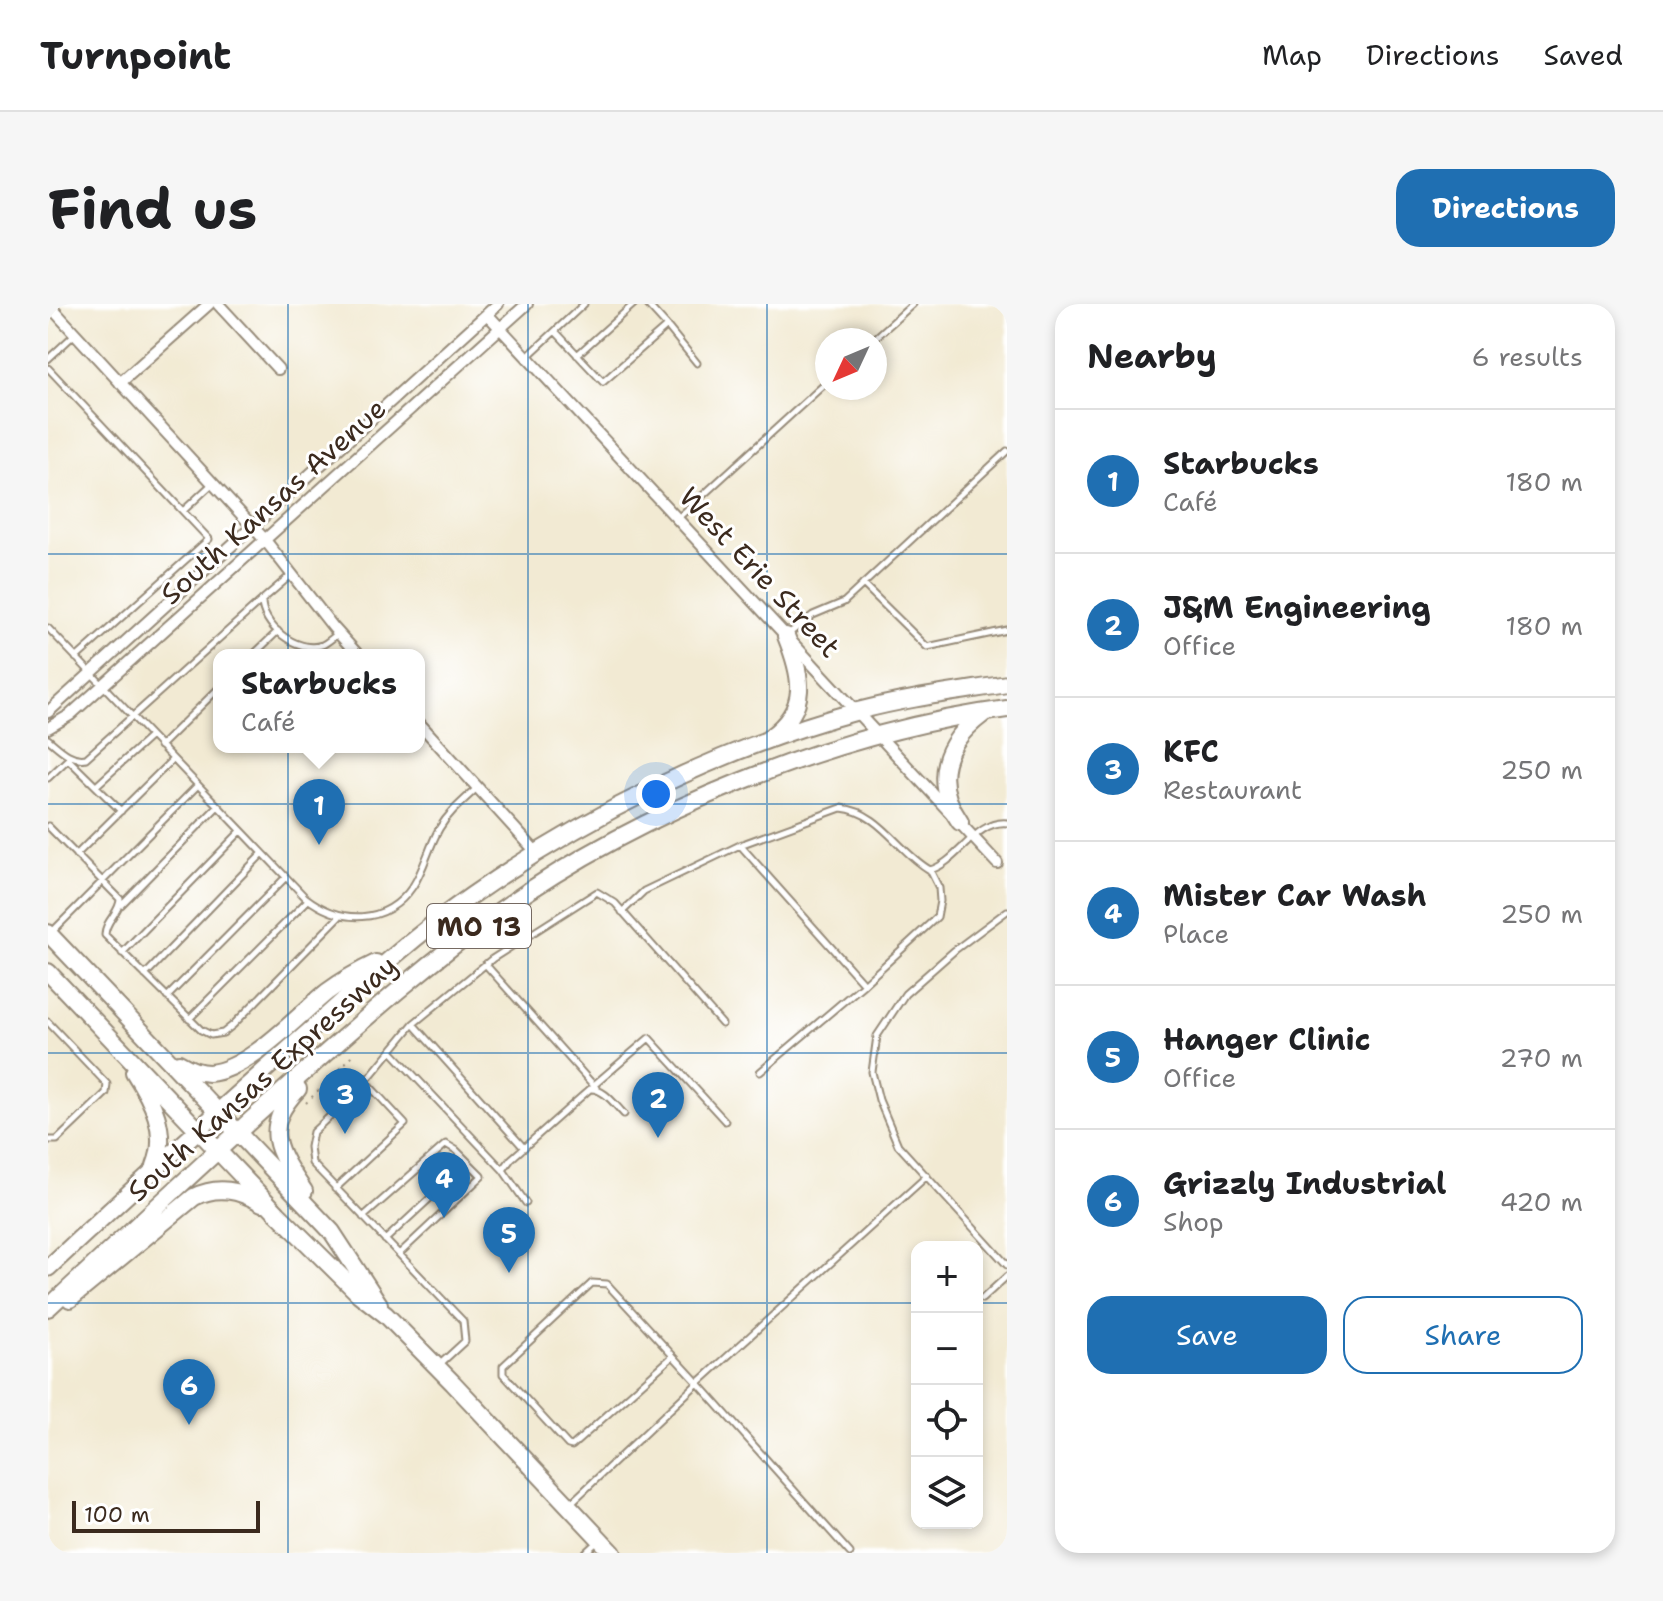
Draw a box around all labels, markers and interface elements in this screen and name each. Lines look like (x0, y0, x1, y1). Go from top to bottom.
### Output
text: Turnpoint (40, 30, 231, 81)
text: Map (1262, 36, 1322, 74)
text: Directions (1366, 36, 1500, 74)
text: Saved (1544, 36, 1623, 74)
button: Directions (1396, 169, 1615, 247)
text: Find us (48, 171, 257, 246)
north arrow (815, 328, 887, 400)
text: Nearby (1087, 333, 1217, 379)
text: 6 results (1471, 339, 1583, 374)
street label: South Kansas Avenue (152, 389, 394, 613)
text: Starbucks (1163, 443, 1319, 484)
text: 1 (1107, 464, 1119, 499)
text: 180 m (1505, 464, 1583, 499)
street label: West Erie Street (671, 478, 849, 666)
text: Café (1163, 484, 1218, 519)
text: J&M Engineering (1163, 587, 1431, 628)
text: 2 (1104, 608, 1122, 643)
text: 180 m (1505, 608, 1583, 643)
text: Office (1163, 628, 1236, 663)
popup (213, 649, 425, 753)
text: Starbucks (241, 663, 397, 704)
text: Café (241, 704, 296, 739)
text: KFC (1163, 731, 1219, 772)
text: 3 (1104, 752, 1122, 787)
text: 250 m (1500, 752, 1583, 787)
text: Restaurant (1163, 772, 1302, 807)
your location (636, 774, 676, 814)
pin: 1 (293, 779, 345, 845)
text: Mister Car Wash (1163, 875, 1427, 916)
text: 4 (1104, 896, 1122, 931)
text: 250 m (1500, 896, 1583, 931)
road number: MO 13 (427, 904, 531, 948)
text: Place (1163, 916, 1229, 951)
street label: South Kansas Expressway (119, 946, 405, 1210)
text: Hanger Clinic (1163, 1019, 1371, 1060)
text: 5 (1105, 1040, 1121, 1075)
text: 270 m (1500, 1040, 1583, 1075)
text: Office (1163, 1060, 1236, 1095)
pin: 3 (319, 1068, 371, 1134)
pin: 2 (632, 1072, 684, 1138)
pin: 4 (418, 1152, 470, 1218)
text: Grizzly Industrial (1163, 1163, 1446, 1204)
text: 6 (1104, 1184, 1122, 1219)
text: 420 m (1500, 1184, 1583, 1219)
text: Shop (1163, 1204, 1224, 1239)
pin: 5 (483, 1207, 535, 1273)
map controls (911, 1241, 983, 1529)
button: + (911, 1241, 983, 1313)
button: Save (1087, 1296, 1327, 1374)
button: Share (1343, 1296, 1583, 1374)
button: − (911, 1313, 983, 1385)
pin: 6 (163, 1359, 215, 1425)
button: locate (911, 1385, 983, 1457)
button: layers (911, 1457, 983, 1529)
scale bar (72, 1497, 260, 1533)
text: 100 m (84, 1500, 150, 1529)

